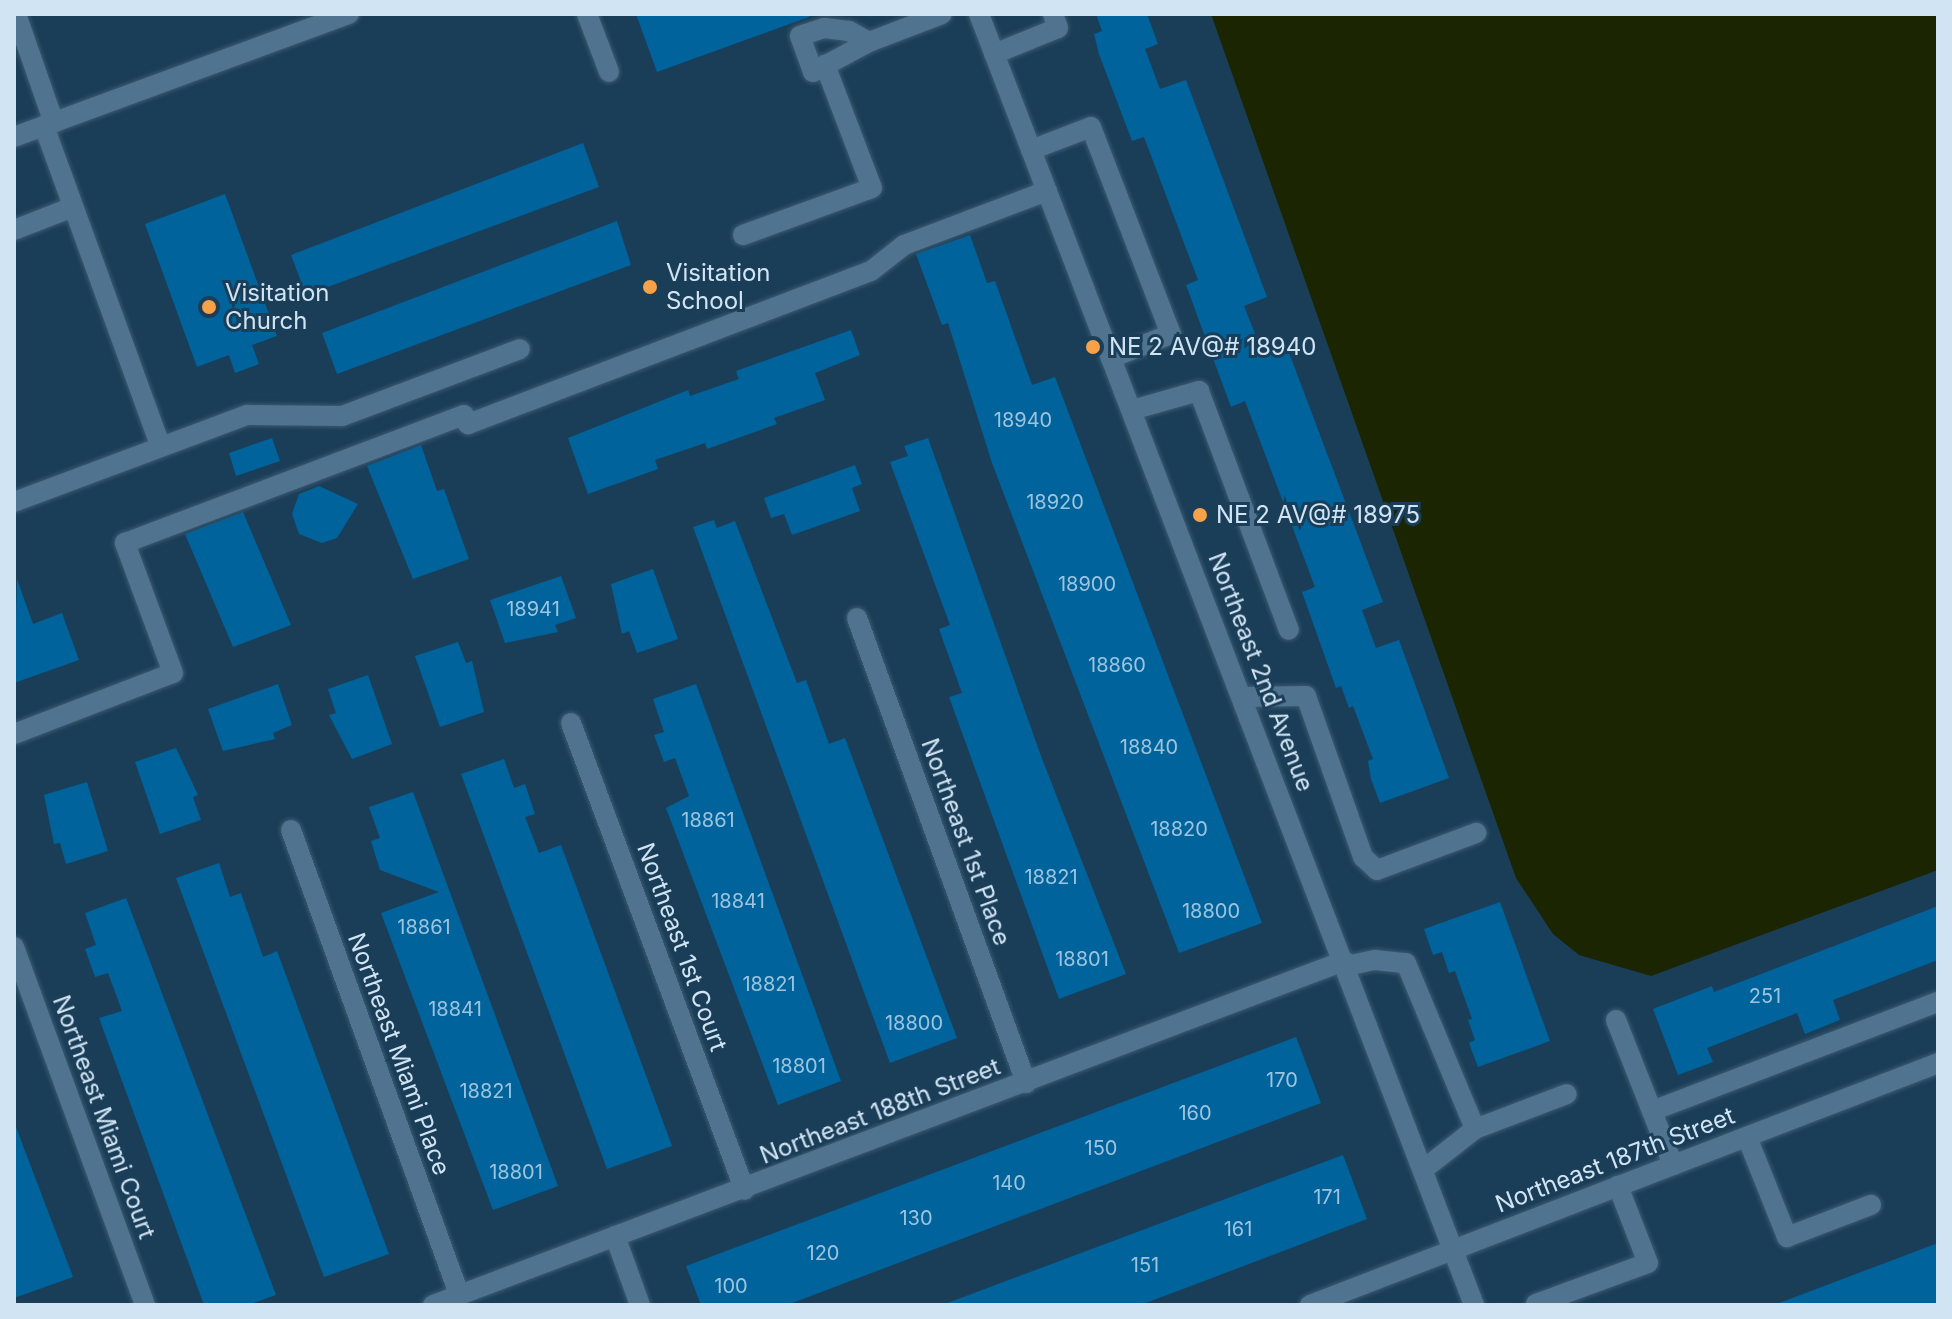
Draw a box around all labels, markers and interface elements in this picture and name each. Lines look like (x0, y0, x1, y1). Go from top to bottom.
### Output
place label: Visitation School (666, 259, 771, 315)
marker: Visitation School (641, 278, 659, 296)
place label: Visitation Church (225, 279, 330, 335)
marker: Visitation Church (200, 298, 218, 316)
place label: NE 2 AV@# 18940 (1109, 333, 1316, 361)
marker: NE 2 AV@# 18940 (1084, 338, 1102, 356)
house number: 18940 (994, 408, 1052, 432)
house number: 18920 (1026, 490, 1084, 514)
place label: NE 2 AV@# 18975 (1216, 501, 1420, 529)
marker: NE 2 AV@# 18975 (1191, 506, 1209, 524)
street label: Northeast 2nd Avenue (1202, 549, 1320, 795)
house number: 18900 (1058, 572, 1116, 596)
house number: 18941 (506, 597, 560, 621)
house number: 18860 (1088, 653, 1146, 677)
street label: Northeast 1st Place (915, 735, 1017, 949)
house number: 18840 (1120, 735, 1178, 759)
house number: 18861 (681, 808, 735, 832)
house number: 18820 (1150, 817, 1208, 841)
street label: Northeast 1st Court (631, 839, 733, 1055)
house number: 18821 (1024, 865, 1078, 889)
house number: 18841 (711, 889, 765, 913)
house number: 18800 (1182, 899, 1240, 923)
house number: 18861 (397, 915, 451, 939)
street label: Northeast Miami Place (342, 929, 456, 1179)
house number: 18801 (1055, 947, 1109, 971)
house number: 18821 (742, 972, 796, 996)
house number: 251 (1749, 984, 1781, 1008)
street label: Northeast Miami Court (47, 991, 161, 1243)
house number: 18841 (428, 997, 482, 1021)
house number: 18800 (885, 1011, 943, 1035)
street label: Northeast 188th Street (756, 1052, 1004, 1170)
house number: 18801 (772, 1054, 826, 1078)
house number: 170 (1266, 1068, 1298, 1092)
house number: 18821 (459, 1079, 513, 1103)
house number: 160 (1178, 1101, 1212, 1125)
street label: Northeast 187th Street (1491, 1101, 1739, 1219)
house number: 150 (1085, 1136, 1117, 1160)
house number: 18801 (489, 1160, 543, 1184)
house number: 140 (992, 1171, 1026, 1195)
house number: 171 (1313, 1185, 1341, 1209)
house number: 130 (899, 1206, 933, 1230)
house number: 161 (1224, 1217, 1252, 1241)
house number: 120 (807, 1241, 839, 1265)
house number: 151 (1131, 1253, 1159, 1277)
house number: 100 (714, 1274, 748, 1298)

